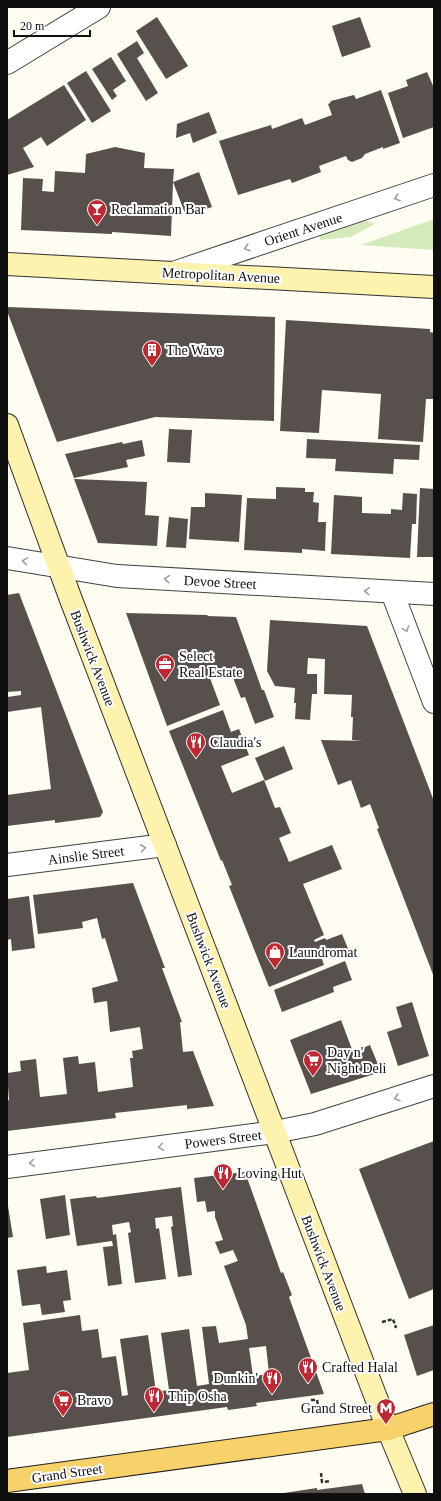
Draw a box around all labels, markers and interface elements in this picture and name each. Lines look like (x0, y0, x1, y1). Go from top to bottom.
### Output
scale bar (14, 12, 90, 38)
text: 20 m (20, 19, 45, 33)
one-way arrow (394, 193, 401, 201)
bar icon: Reclamation Bar (86, 198, 108, 226)
place label: Reclamation Bar (111, 202, 206, 217)
street label: Orient Avenue (262, 210, 344, 249)
one-way arrow (244, 243, 251, 252)
street label: Metropolitan Avenue (161, 265, 280, 286)
building icon: The Wave (141, 339, 163, 367)
place label: The Wave (166, 343, 223, 358)
one-way arrow (22, 557, 28, 566)
street label: Devoe Street (183, 573, 257, 592)
one-way arrow (164, 575, 170, 584)
one-way arrow (364, 587, 370, 595)
street label: Bushwick Avenue (67, 608, 118, 708)
one-way arrow (401, 625, 409, 632)
place label: Select Real Estate (179, 649, 242, 680)
office icon: Select Real Estate (154, 653, 176, 681)
restaurant icon: Claudia's (185, 731, 207, 759)
place label: Claudia's (210, 735, 262, 750)
street label: Ainslie Street (47, 843, 125, 868)
one-way arrow (140, 843, 146, 852)
street label: Bushwick Avenue (183, 910, 234, 1010)
shop icon: Laundromat (264, 941, 286, 969)
place label: Laundromat (289, 945, 358, 960)
place label: Day n' Night Deli (327, 1045, 387, 1076)
supermarket icon: Day n' Night Deli (302, 1049, 324, 1077)
one-way arrow (394, 1093, 401, 1102)
street label: Powers Street (184, 1127, 262, 1152)
one-way arrow (158, 1142, 164, 1151)
one-way arrow (29, 1159, 35, 1168)
restaurant icon: Loving Hut (212, 1162, 234, 1190)
place label: Loving Hut (237, 1166, 302, 1181)
street label: Bushwick Avenue (298, 1213, 349, 1313)
restaurant icon: Crafted Halal (297, 1356, 319, 1384)
place label: Crafted Halal (322, 1360, 398, 1375)
restaurant icon: Dunkin' (261, 1367, 283, 1395)
place label: Dunkin' (213, 1371, 258, 1386)
restaurant icon: Thip Osha (143, 1385, 165, 1413)
supermarket icon: Bravo (52, 1389, 74, 1417)
place label: Thip Osha (168, 1389, 228, 1404)
place label: Bravo (77, 1393, 111, 1408)
metro station icon: Grand Street (375, 1397, 397, 1425)
place label: Grand Street (301, 1401, 372, 1416)
street label: Grand Street (31, 1461, 103, 1486)

